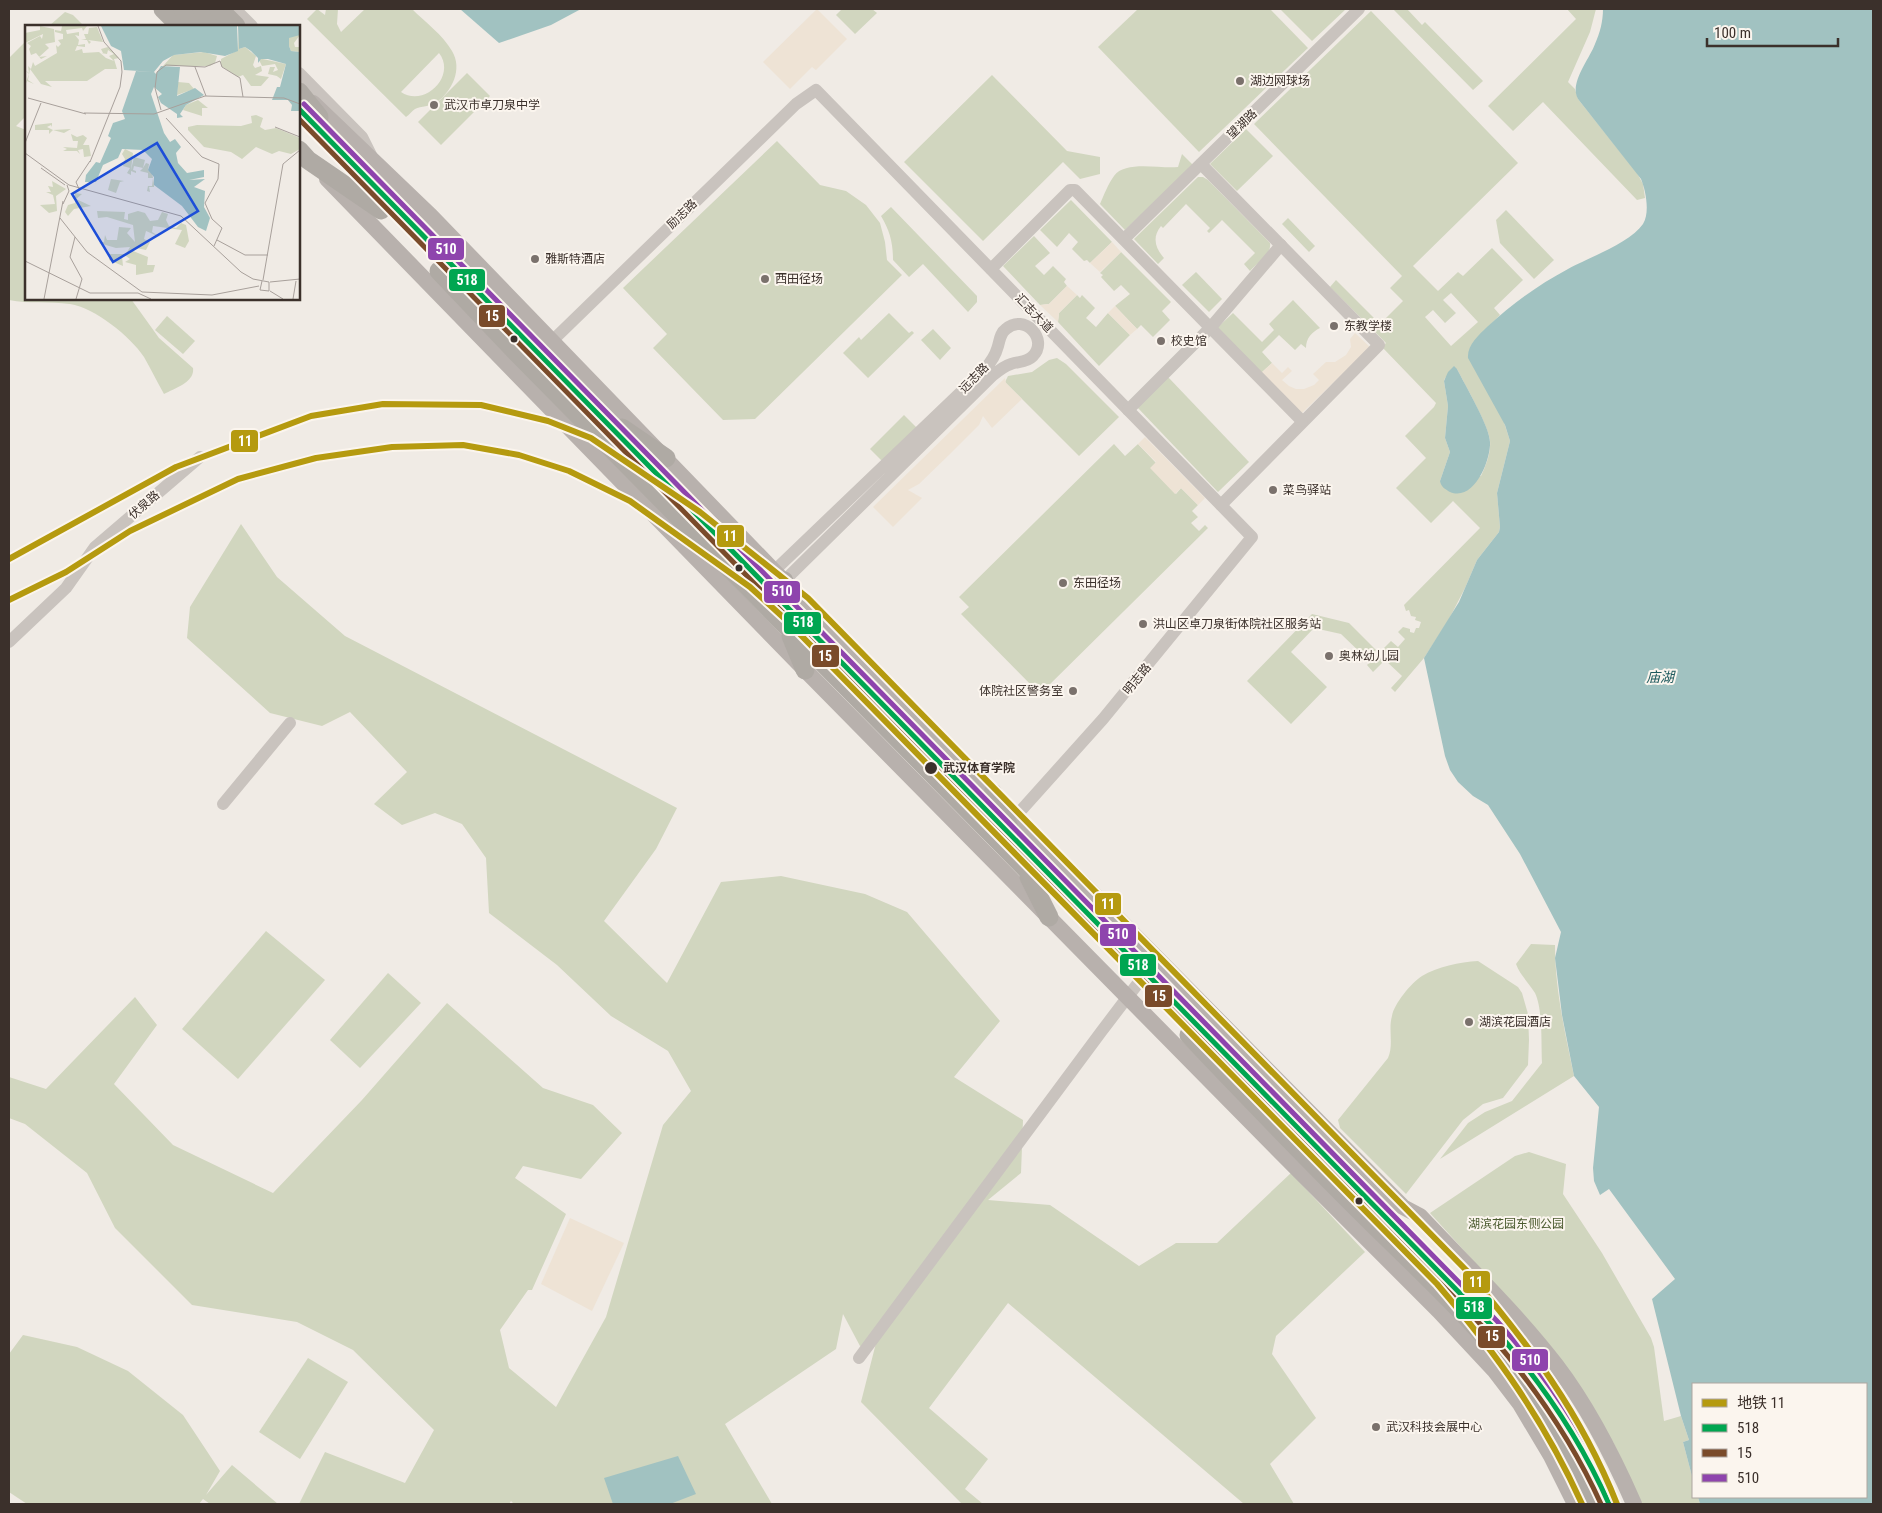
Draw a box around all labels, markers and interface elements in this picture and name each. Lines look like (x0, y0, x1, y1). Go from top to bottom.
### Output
scale bar (1707, 15, 1838, 47)
text: 100 m (1714, 24, 1751, 42)
inset map (25, 25, 300, 300)
place label: 湖边网球场 (1250, 74, 1310, 88)
marker: 湖边网球场 (1234, 75, 1246, 87)
place label: 武汉市卓刀泉中学 (444, 98, 540, 112)
marker: 武汉市卓刀泉中学 (428, 99, 440, 111)
street label: 望湖路 (1224, 106, 1260, 142)
street label: 励志路 (664, 196, 700, 232)
line badge: 510 (427, 237, 465, 261)
text: 510 (435, 241, 457, 257)
place label: 雅斯特酒店 (545, 252, 605, 266)
marker: 雅斯特酒店 (529, 253, 541, 265)
line badge: 518 (448, 268, 486, 292)
text: 518 (456, 272, 478, 288)
place label: 西田径场 (775, 272, 823, 286)
marker: 西田径场 (759, 273, 771, 285)
street label: 汇志大道 (1012, 291, 1056, 335)
line badge: 15 (478, 304, 506, 328)
text: 15 (485, 308, 499, 324)
place label: 东教学楼 (1344, 319, 1392, 333)
marker: 东教学楼 (1328, 320, 1340, 332)
unlabelled marker (509, 334, 519, 344)
place label: 校史馆 (1171, 334, 1207, 348)
marker: 校史馆 (1155, 335, 1167, 347)
street label: 远志路 (956, 360, 992, 396)
line badge: 11 (230, 429, 259, 453)
text: 11 (238, 433, 252, 449)
place label: 菜鸟驿站 (1283, 483, 1331, 497)
marker: 菜鸟驿站 (1267, 484, 1279, 496)
street label: 伏泉路 (126, 488, 162, 522)
line badge: 11 (716, 524, 745, 548)
text: 11 (723, 528, 737, 544)
unlabelled marker (734, 563, 744, 573)
place label: 东田径场 (1073, 576, 1121, 590)
marker: 东田径场 (1057, 577, 1069, 589)
line badge: 510 (763, 580, 801, 604)
text: 510 (771, 583, 793, 599)
line badge: 518 (783, 611, 822, 635)
text: 518 (792, 614, 814, 630)
place label: 洪山区卓刀泉街体院社区服务站 (1153, 617, 1321, 631)
marker: 洪山区卓刀泉街体院社区服务站 (1137, 618, 1149, 630)
line badge: 15 (811, 644, 840, 668)
text: 15 (818, 648, 832, 664)
place label: 奥林幼儿园 (1339, 649, 1399, 663)
marker: 奥林幼儿园 (1323, 650, 1335, 662)
street label: 明志路 (1120, 661, 1154, 697)
water label: 庙湖 (1646, 669, 1676, 685)
place label: 体院社区警务室 (979, 684, 1063, 698)
marker: 体院社区警务室 (1067, 685, 1079, 697)
marker: 武汉体育学院 (923, 760, 939, 776)
place label: 武汉体育学院 (943, 761, 1015, 775)
line badge: 11 (1094, 892, 1122, 916)
text: 11 (1101, 896, 1115, 912)
line badge: 510 (1099, 923, 1137, 947)
text: 510 (1107, 926, 1129, 942)
line badge: 518 (1119, 953, 1157, 977)
text: 518 (1127, 957, 1149, 973)
line badge: 15 (1144, 984, 1173, 1008)
text: 15 (1152, 988, 1166, 1004)
place label: 湖滨花园酒店 (1479, 1015, 1551, 1029)
marker: 湖滨花园酒店 (1463, 1016, 1475, 1028)
unlabelled marker (1354, 1196, 1364, 1206)
park label: 湖滨花园东侧公园 (1468, 1217, 1564, 1231)
line badge: 11 (1462, 1270, 1491, 1294)
text: 11 (1469, 1274, 1483, 1290)
line badge: 518 (1455, 1296, 1493, 1320)
text: 518 (1463, 1299, 1485, 1315)
line badge: 15 (1477, 1325, 1506, 1349)
text: 15 (1485, 1328, 1499, 1344)
line badge: 510 (1511, 1348, 1549, 1372)
text: 510 (1519, 1352, 1541, 1368)
legend (1692, 1383, 1867, 1498)
text: 地铁 11 (1737, 1394, 1785, 1412)
text: 518 (1737, 1419, 1759, 1437)
place label: 武汉科技会展中心 (1386, 1420, 1482, 1434)
marker: 武汉科技会展中心 (1370, 1421, 1382, 1433)
text: 15 (1737, 1444, 1752, 1462)
text: 510 (1737, 1469, 1759, 1487)

